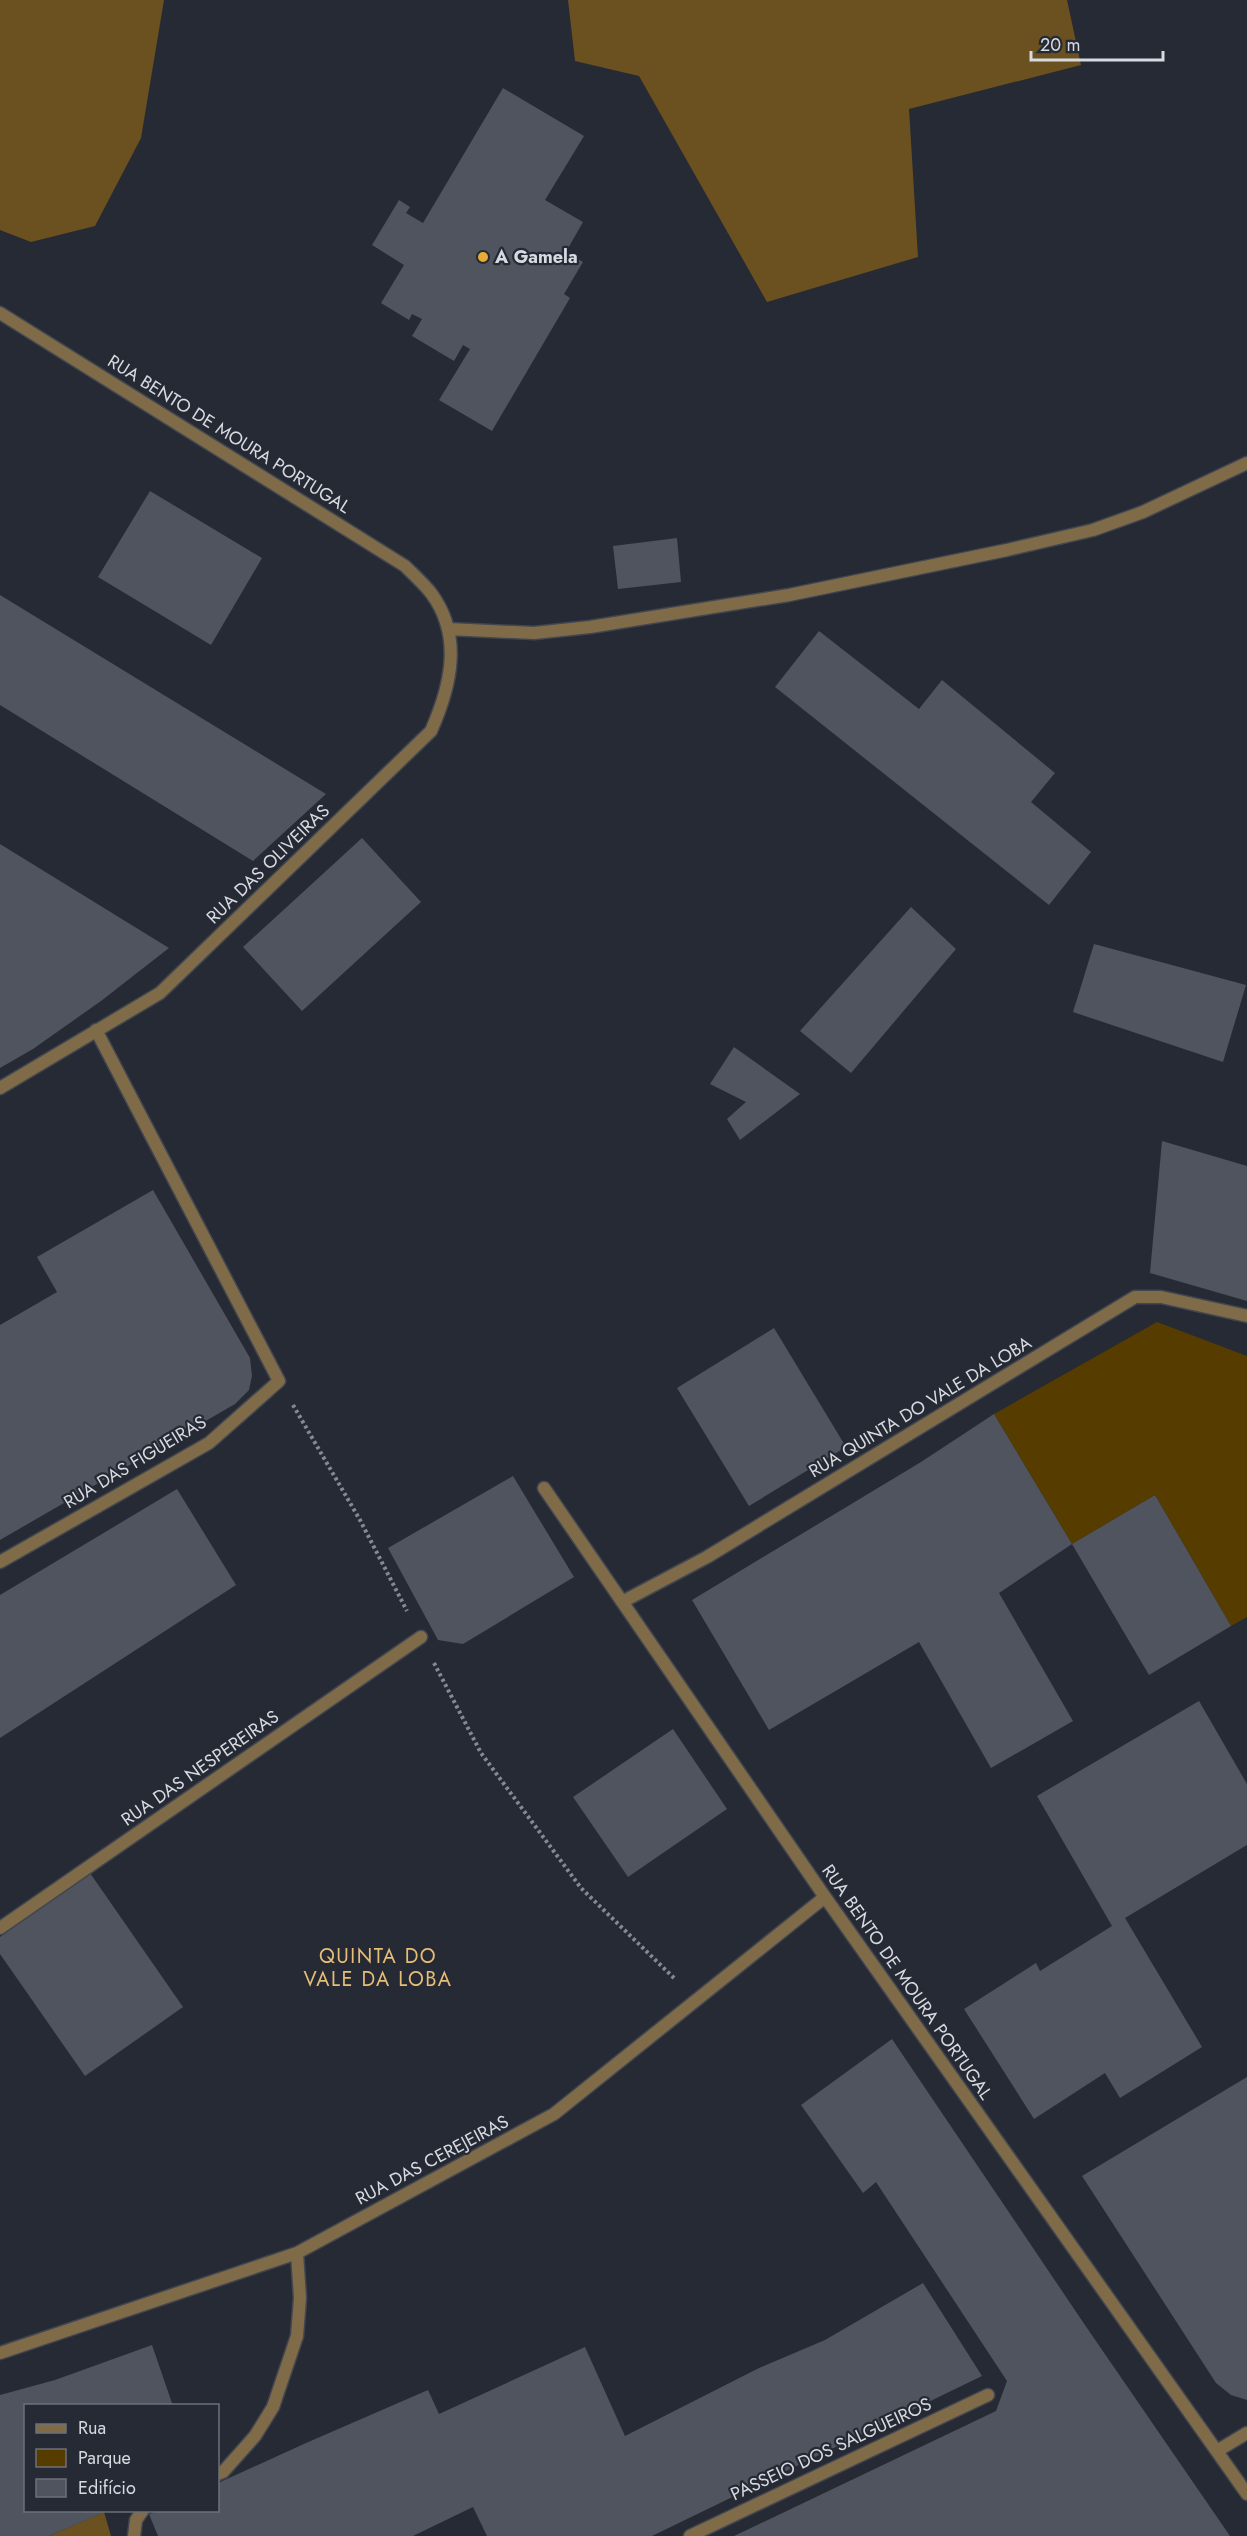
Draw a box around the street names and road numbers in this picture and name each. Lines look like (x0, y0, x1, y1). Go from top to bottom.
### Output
street label: RUA BENTO DE MOURA PORTUGAL (103, 348, 355, 520)
street label: RUA DAS OLIVEIRAS (201, 798, 335, 930)
street label: RUA QUINTA DO VALE DA LOBA (804, 1330, 1036, 1484)
street label: RUA DAS FIGUEIRAS (59, 1409, 211, 1515)
street label: RUA DAS NESPEREIRAS (116, 1704, 284, 1832)
street label: RUA BENTO DE MOURA PORTUGAL (816, 1859, 998, 2105)
street label: RUA DAS CEREJEIRAS (351, 2109, 513, 2211)
street label: PASSEIO DOS SALGUEIROS (726, 2391, 936, 2507)

